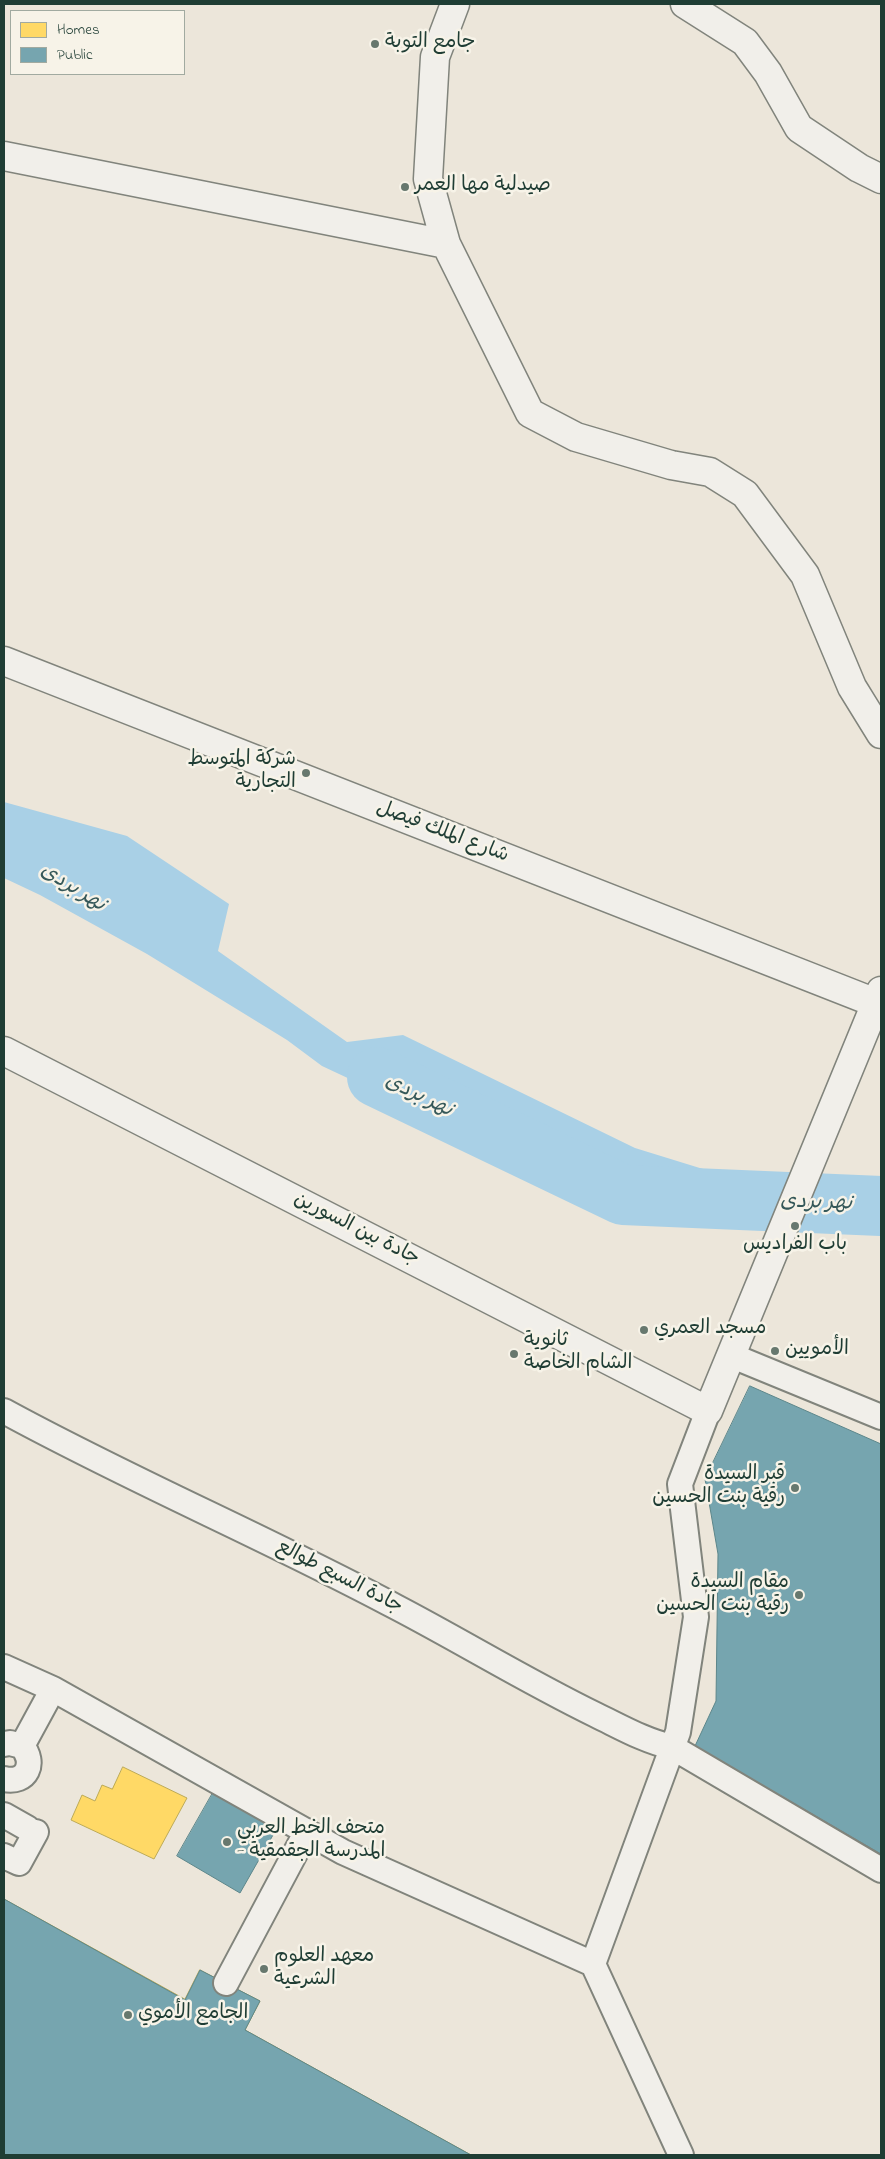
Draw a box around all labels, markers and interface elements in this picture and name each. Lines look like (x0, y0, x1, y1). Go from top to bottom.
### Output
legend (10, 10, 185, 75)
text: Homes (57, 19, 100, 41)
place label: جامع التوبة (385, 32, 475, 56)
marker: جامع التوبة (369, 38, 381, 50)
text: Public (57, 44, 93, 66)
place label: صيدلية مها العمر (415, 175, 551, 199)
marker: صيدلية مها العمر (399, 181, 411, 193)
place label: شركة المتوسط التجارية (187, 749, 296, 796)
marker: شركة المتوسط التجارية (300, 767, 312, 779)
street label: شارع الملك فيصل (372, 797, 512, 869)
water label: نهر بردى (35, 859, 109, 919)
water label: نهر بردى (380, 1070, 456, 1124)
street label: جادة بين السورين (289, 1188, 423, 1272)
water label: نهر بردى (780, 1190, 852, 1218)
marker: باب الفراديس (789, 1220, 801, 1232)
place label: باب الفراديس (743, 1234, 847, 1258)
place label: مسجد العمري (654, 1318, 766, 1342)
marker: مسجد العمري (638, 1324, 650, 1336)
place label: ثانوية الشام الخاصة (524, 1330, 632, 1377)
place label: الأمويين (785, 1339, 849, 1363)
marker: الأمويين (769, 1345, 781, 1357)
marker: ثانوية الشام الخاصة (508, 1348, 520, 1360)
place label: قبر السيدة رقية بنت الحسين (652, 1464, 785, 1511)
marker: قبر السيدة رقية بنت الحسين (789, 1482, 801, 1494)
street label: جادة السبع طوالع (272, 1536, 406, 1620)
place label: مقام السيدة رقية بنت الحسين (656, 1572, 789, 1619)
marker: مقام السيدة رقية بنت الحسين (793, 1589, 805, 1601)
place label: متحف الخط العربي - المدرسة الجقمقية (237, 1818, 385, 1865)
marker: متحف الخط العربي - المدرسة الجقمقية (221, 1836, 233, 1848)
place label: معهد العلوم الشرعية (274, 1946, 374, 1993)
marker: معهد العلوم الشرعية (258, 1963, 270, 1975)
place label: الجامع الأموي (138, 2003, 248, 2027)
marker: الجامع الأموي (122, 2009, 134, 2021)

